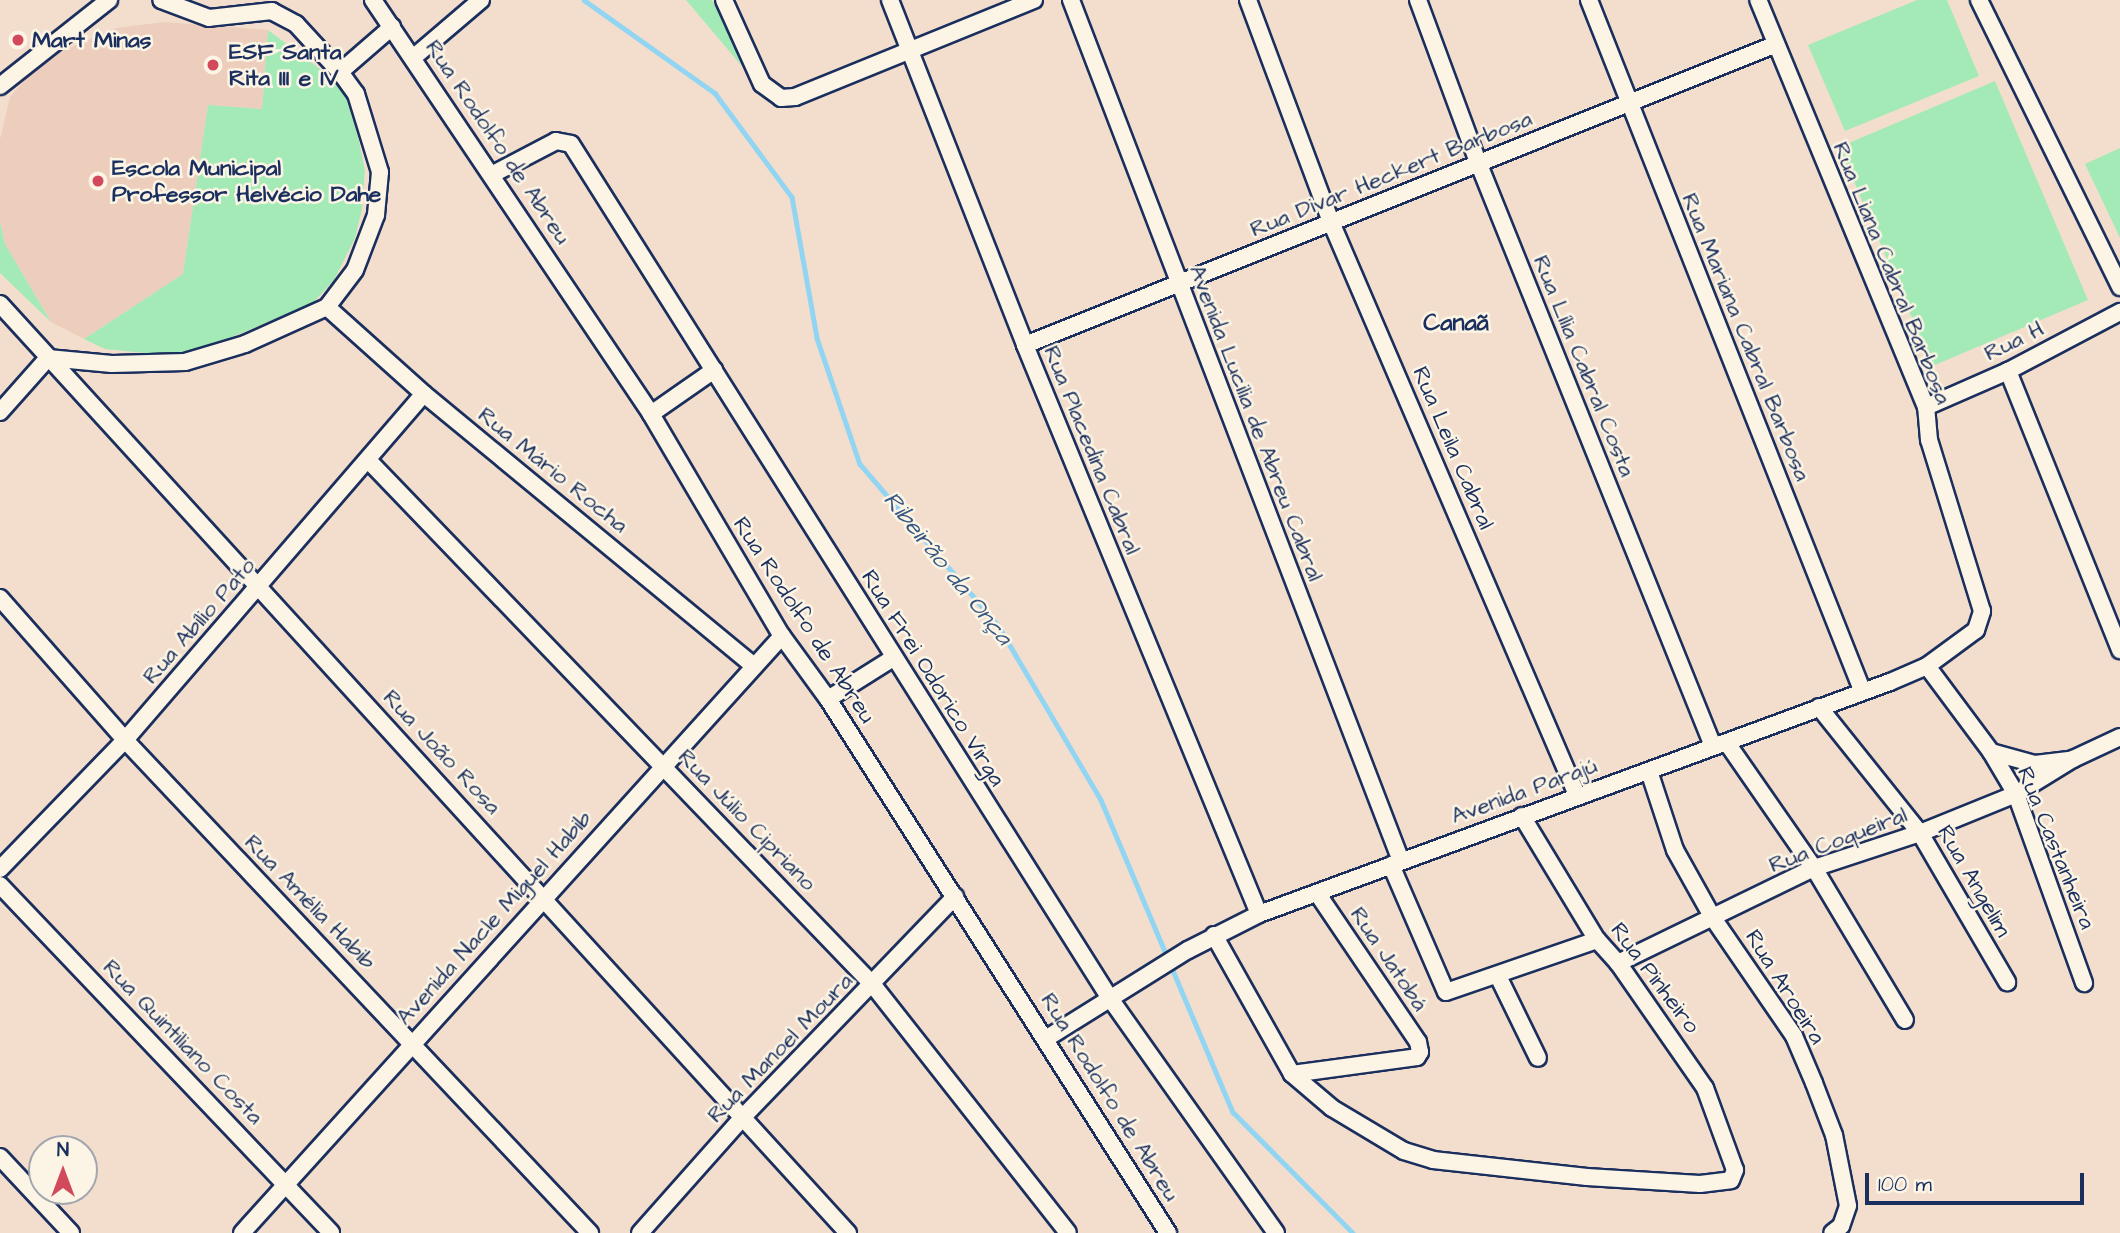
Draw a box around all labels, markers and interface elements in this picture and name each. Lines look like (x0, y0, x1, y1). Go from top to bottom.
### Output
place label: Mart Minas (32, 26, 151, 54)
marker: Mart Minas (10, 32, 26, 48)
street label: Rua Rodolfo de Abreu (419, 35, 577, 249)
place label: ESF Santa Rita III e IV (229, 38, 342, 92)
marker: ESF Santa Rita III e IV (203, 55, 223, 75)
street label: Rua Divar Heckert Barbosa (1246, 105, 1536, 243)
street label: Rua Liana Cabral Barbosa (1827, 138, 1957, 408)
place label: Escola Municipal Professor Helvécio Dahe (112, 154, 381, 208)
marker: Escola Municipal Professor Helvécio Dahe (90, 173, 106, 189)
street label: Rua Mariana Cabral Barbosa (1676, 189, 1816, 485)
street label: Rua Lília Cabral Costa (1527, 251, 1641, 481)
street label: Avenida Lucilia de Abreu Cabral (1183, 261, 1329, 585)
district label: Canaã (1423, 310, 1489, 338)
street label: Rua H (1980, 315, 2048, 367)
street label: Rua Placedina Cabral (1038, 342, 1146, 558)
street label: Rua Leila Cabral (1406, 362, 1500, 534)
street label: Rua Mário Rocha (472, 401, 634, 539)
water label: Ribeirão da Onça (876, 486, 1018, 652)
street label: Rua Rodolfo de Abreu (727, 512, 881, 728)
street label: Rua Abílio Pato (137, 552, 261, 690)
street label: Rua Frei Odorico Virga (855, 565, 1011, 791)
street label: Rua João Rosa (377, 684, 507, 820)
street label: Rua Júlio Cipriano (672, 743, 822, 897)
street label: Avenida Parajú (1447, 752, 1601, 830)
street label: Rua Castanheira (2011, 763, 2101, 933)
street label: Rua Coqueiral (1765, 801, 1911, 879)
street label: Avenida Nacle Miguel Habib (390, 805, 598, 1031)
street label: Rua Angelim (1931, 820, 2017, 942)
street label: Rua Amélia Habib (239, 829, 381, 975)
street label: Rua Jatobá (1344, 902, 1434, 1016)
street label: Rua Pinheiro (1604, 917, 1706, 1039)
street label: Rua Aroeira (1739, 925, 1831, 1049)
street label: Rua Quintiliano Costa (97, 954, 269, 1130)
street label: Rua Manoel Moura (701, 967, 859, 1129)
street label: Rua Rodolfo de Abreu (1035, 988, 1185, 1206)
north arrow (28, 1135, 98, 1205)
text: N (57, 1137, 69, 1164)
scale bar (1868, 1160, 2087, 1204)
text: 100 m (1878, 1170, 1932, 1199)

